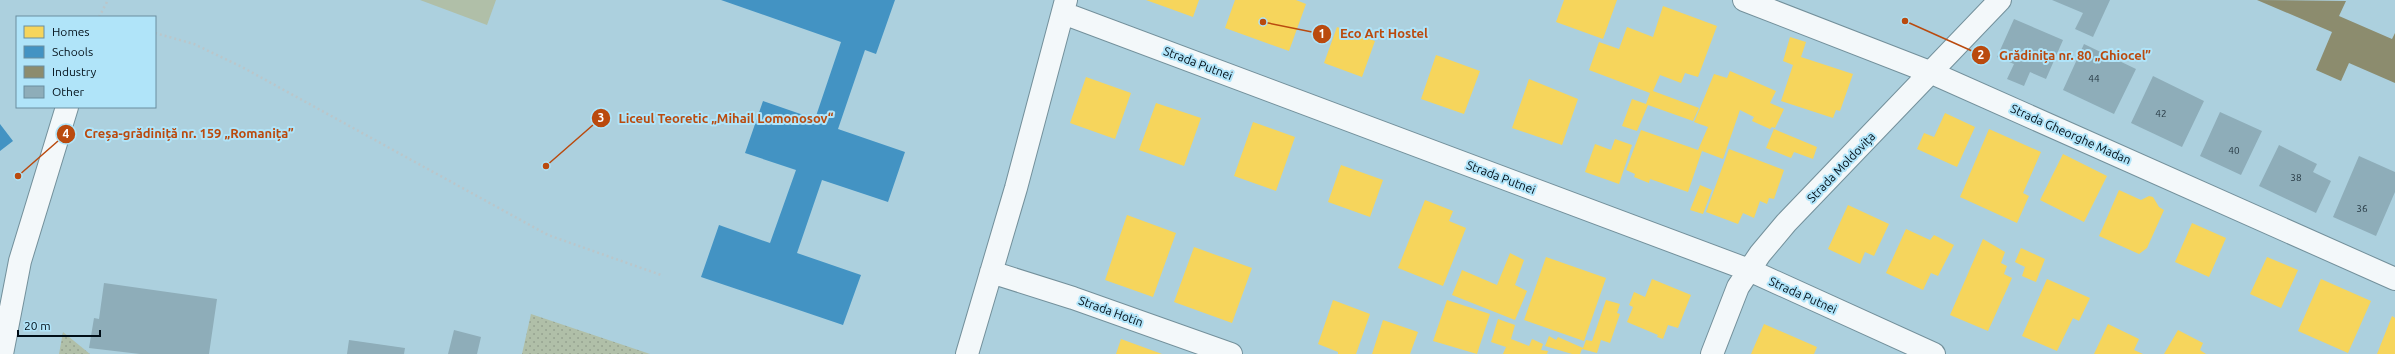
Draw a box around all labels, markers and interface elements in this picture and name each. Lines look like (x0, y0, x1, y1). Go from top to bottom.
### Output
legend (16, 16, 156, 108)
callout: Eco Art Hostel (1312, 21, 1436, 46)
text: Homes (52, 25, 90, 38)
text: Eco Art Hostel (1340, 26, 1428, 40)
text: 1 (1319, 27, 1325, 40)
callout: Grădinița nr. 80 „Ghiocel” (1971, 43, 2159, 68)
street label: Strada Putnei (1162, 44, 1234, 82)
text: Schools (52, 45, 93, 58)
text: 2 (1978, 48, 1985, 61)
text: Grădinița nr. 80 „Ghiocel” (1999, 48, 2151, 63)
text: Industry (52, 65, 97, 78)
house number: 44 (2088, 73, 2100, 84)
text: Other (52, 85, 85, 98)
street label: Strada Gheorghe Madan (2009, 102, 2133, 166)
callout: Liceul Teoretic „Mihail Lomonosov“ (591, 106, 842, 131)
house number: 42 (2155, 108, 2167, 119)
text: 3 (598, 111, 604, 124)
text: Liceul Teoretic „Mihail Lomonosov“ (619, 111, 834, 125)
callout: Creșa-grădiniță nr. 159 „Romanița” (56, 121, 302, 146)
text: Creșa-grădiniță nr. 159 „Romanița” (84, 126, 294, 141)
text: 4 (63, 127, 70, 140)
street label: Strada Moldovița (1804, 129, 1878, 205)
house number: 40 (2228, 145, 2240, 156)
street label: Strada Putnei (1465, 158, 1537, 196)
house number: 38 (2290, 172, 2302, 183)
house number: 36 (2356, 203, 2368, 214)
street label: Strada Putnei (1767, 274, 1839, 316)
street label: Strada Hotin (1077, 293, 1145, 329)
scale bar (18, 312, 100, 338)
text: 20 m (24, 319, 51, 332)

